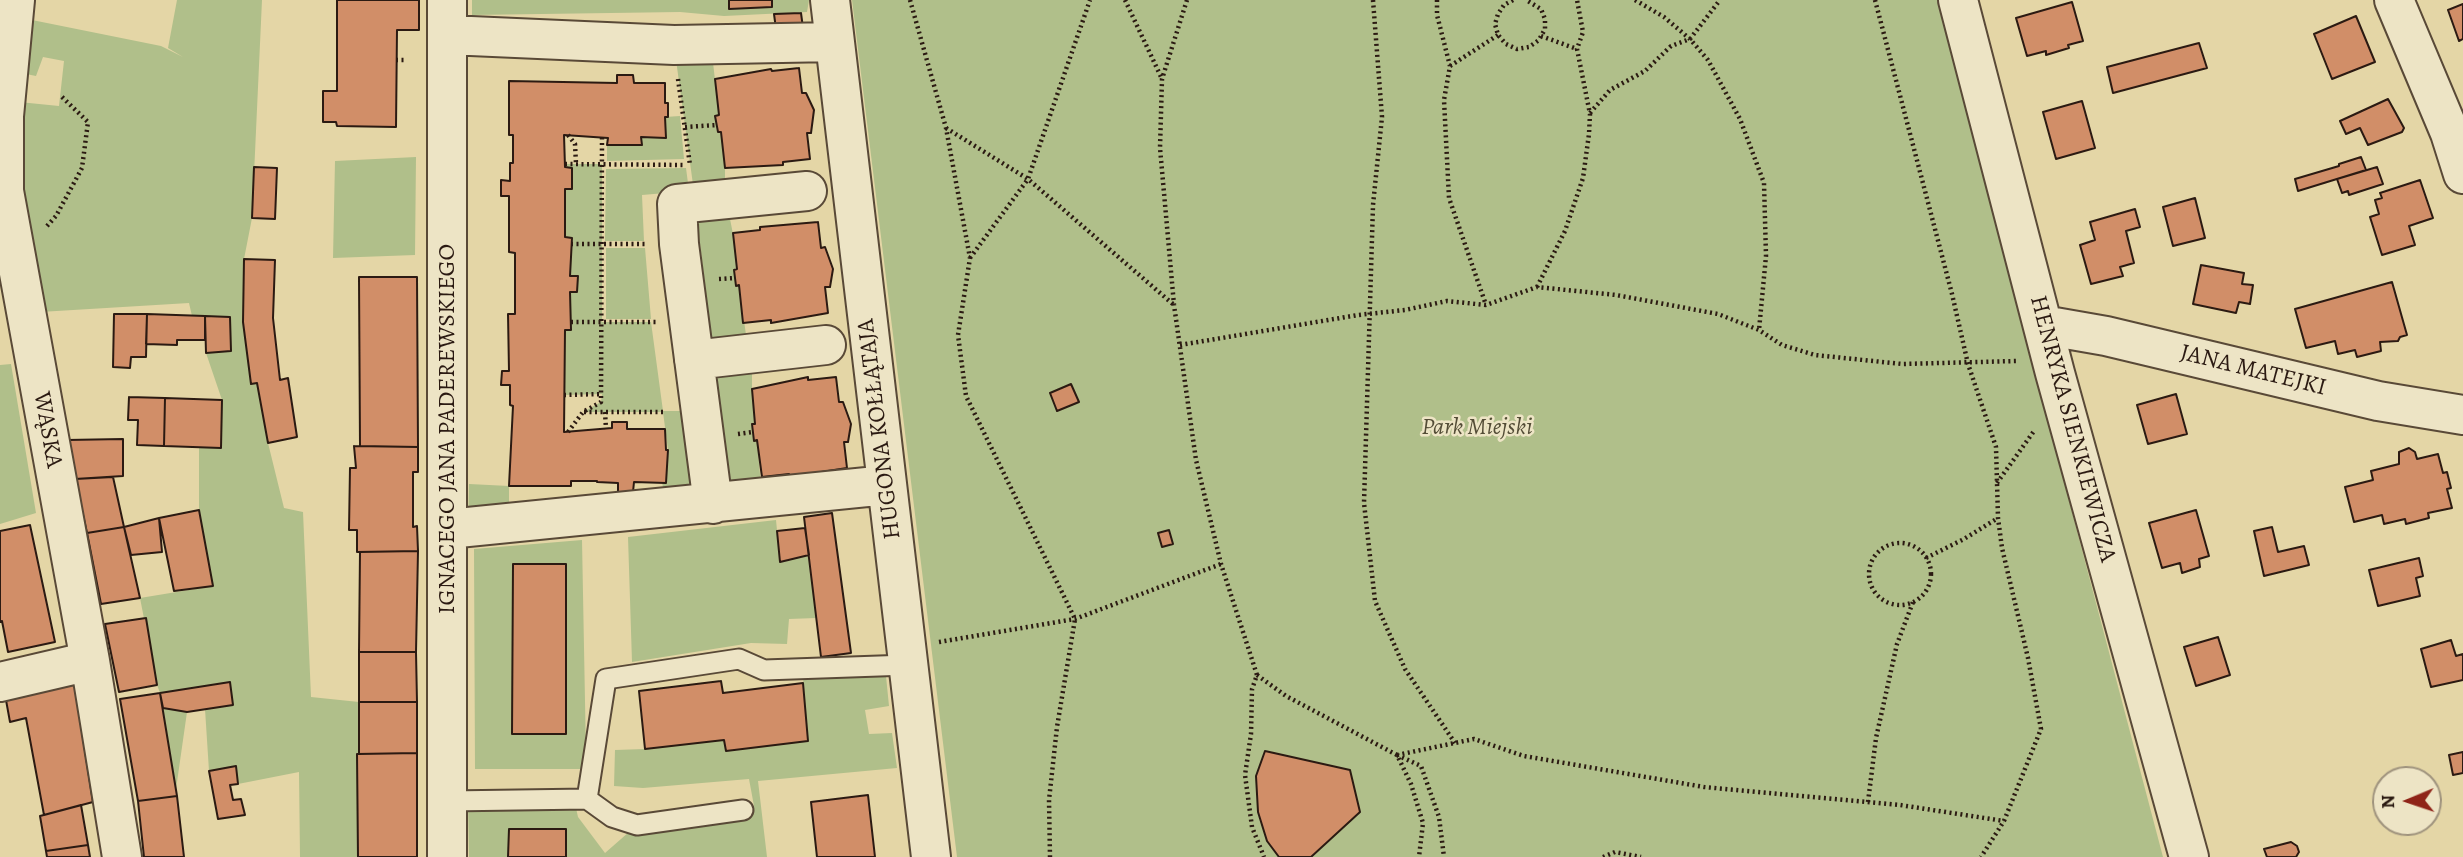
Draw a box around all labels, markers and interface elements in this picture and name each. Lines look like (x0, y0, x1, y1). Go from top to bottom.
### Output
street label: IGNACEGO JANA PADEREWSKIEGO (434, 244, 462, 614)
street label: HENRYKA SIENKIEWICZA (2023, 292, 2121, 566)
street label: HUGONA KOŁŁĄTAJA (852, 317, 908, 541)
street label: JANA MATEJKI (2177, 339, 2329, 403)
street label: WĄSKA (26, 390, 68, 470)
park label: Park Miejski (1422, 414, 1532, 442)
north arrow (2372, 766, 2442, 836)
text: N (2375, 794, 2401, 809)

